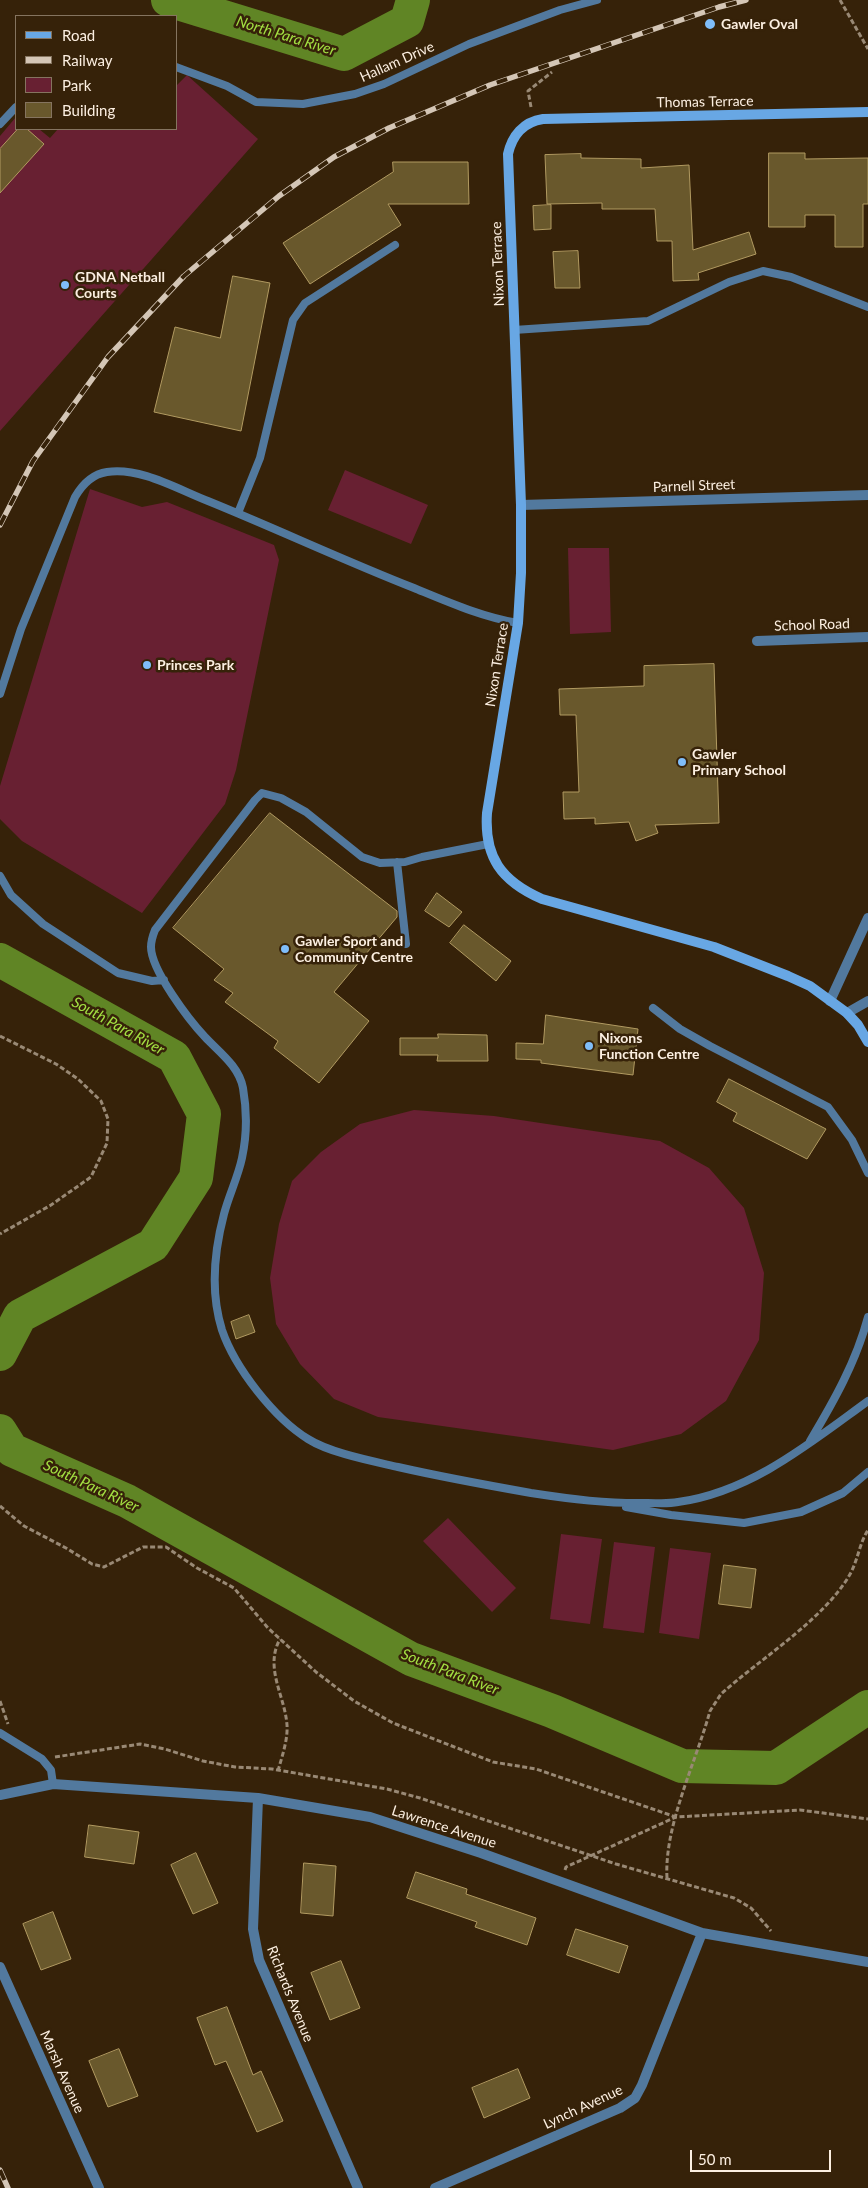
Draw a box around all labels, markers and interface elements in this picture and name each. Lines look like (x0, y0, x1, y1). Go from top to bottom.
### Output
water label: North Para River (234, 12, 338, 60)
legend (15, 15, 178, 130)
place label: Gawler Oval (721, 16, 798, 32)
marker: Gawler Oval (703, 17, 717, 31)
text: Road (62, 26, 95, 44)
street label: Hallam Drive (357, 38, 437, 86)
text: Railway (62, 51, 113, 69)
text: Park (62, 76, 91, 94)
street label: Thomas Terrace (656, 93, 754, 111)
text: Building (62, 101, 115, 119)
street label: Nixon Terrace (488, 221, 508, 307)
place label: GDNA Netball Courts (75, 269, 165, 302)
marker: GDNA Netball Courts (59, 279, 71, 291)
street label: Parnell Street (652, 476, 736, 496)
street label: School Road (774, 615, 850, 635)
street label: Nixon Terrace (482, 622, 512, 708)
place label: Princes Park (157, 657, 234, 673)
marker: Princes Park (141, 659, 153, 671)
place label: Gawler Primary School (692, 746, 786, 779)
marker: Gawler Primary School (676, 756, 688, 768)
place label: Gawler Sport and Community Centre (295, 933, 413, 966)
marker: Gawler Sport and Community Centre (279, 943, 291, 955)
water label: South Para River (69, 993, 167, 1059)
place label: Nixons Function Centre (599, 1030, 699, 1062)
marker: Nixons Function Centre (583, 1040, 595, 1052)
water label: South Para River (41, 1456, 141, 1516)
water label: South Para River (399, 1645, 501, 1699)
street label: Lawrence Avenue (390, 1802, 498, 1852)
street label: Richards Avenue (263, 1944, 317, 2044)
street label: Marsh Avenue (36, 2028, 88, 2116)
street label: Lynch Avenue (541, 2081, 625, 2133)
scale bar (693, 2140, 834, 2172)
text: 50 m (698, 2150, 732, 2168)

